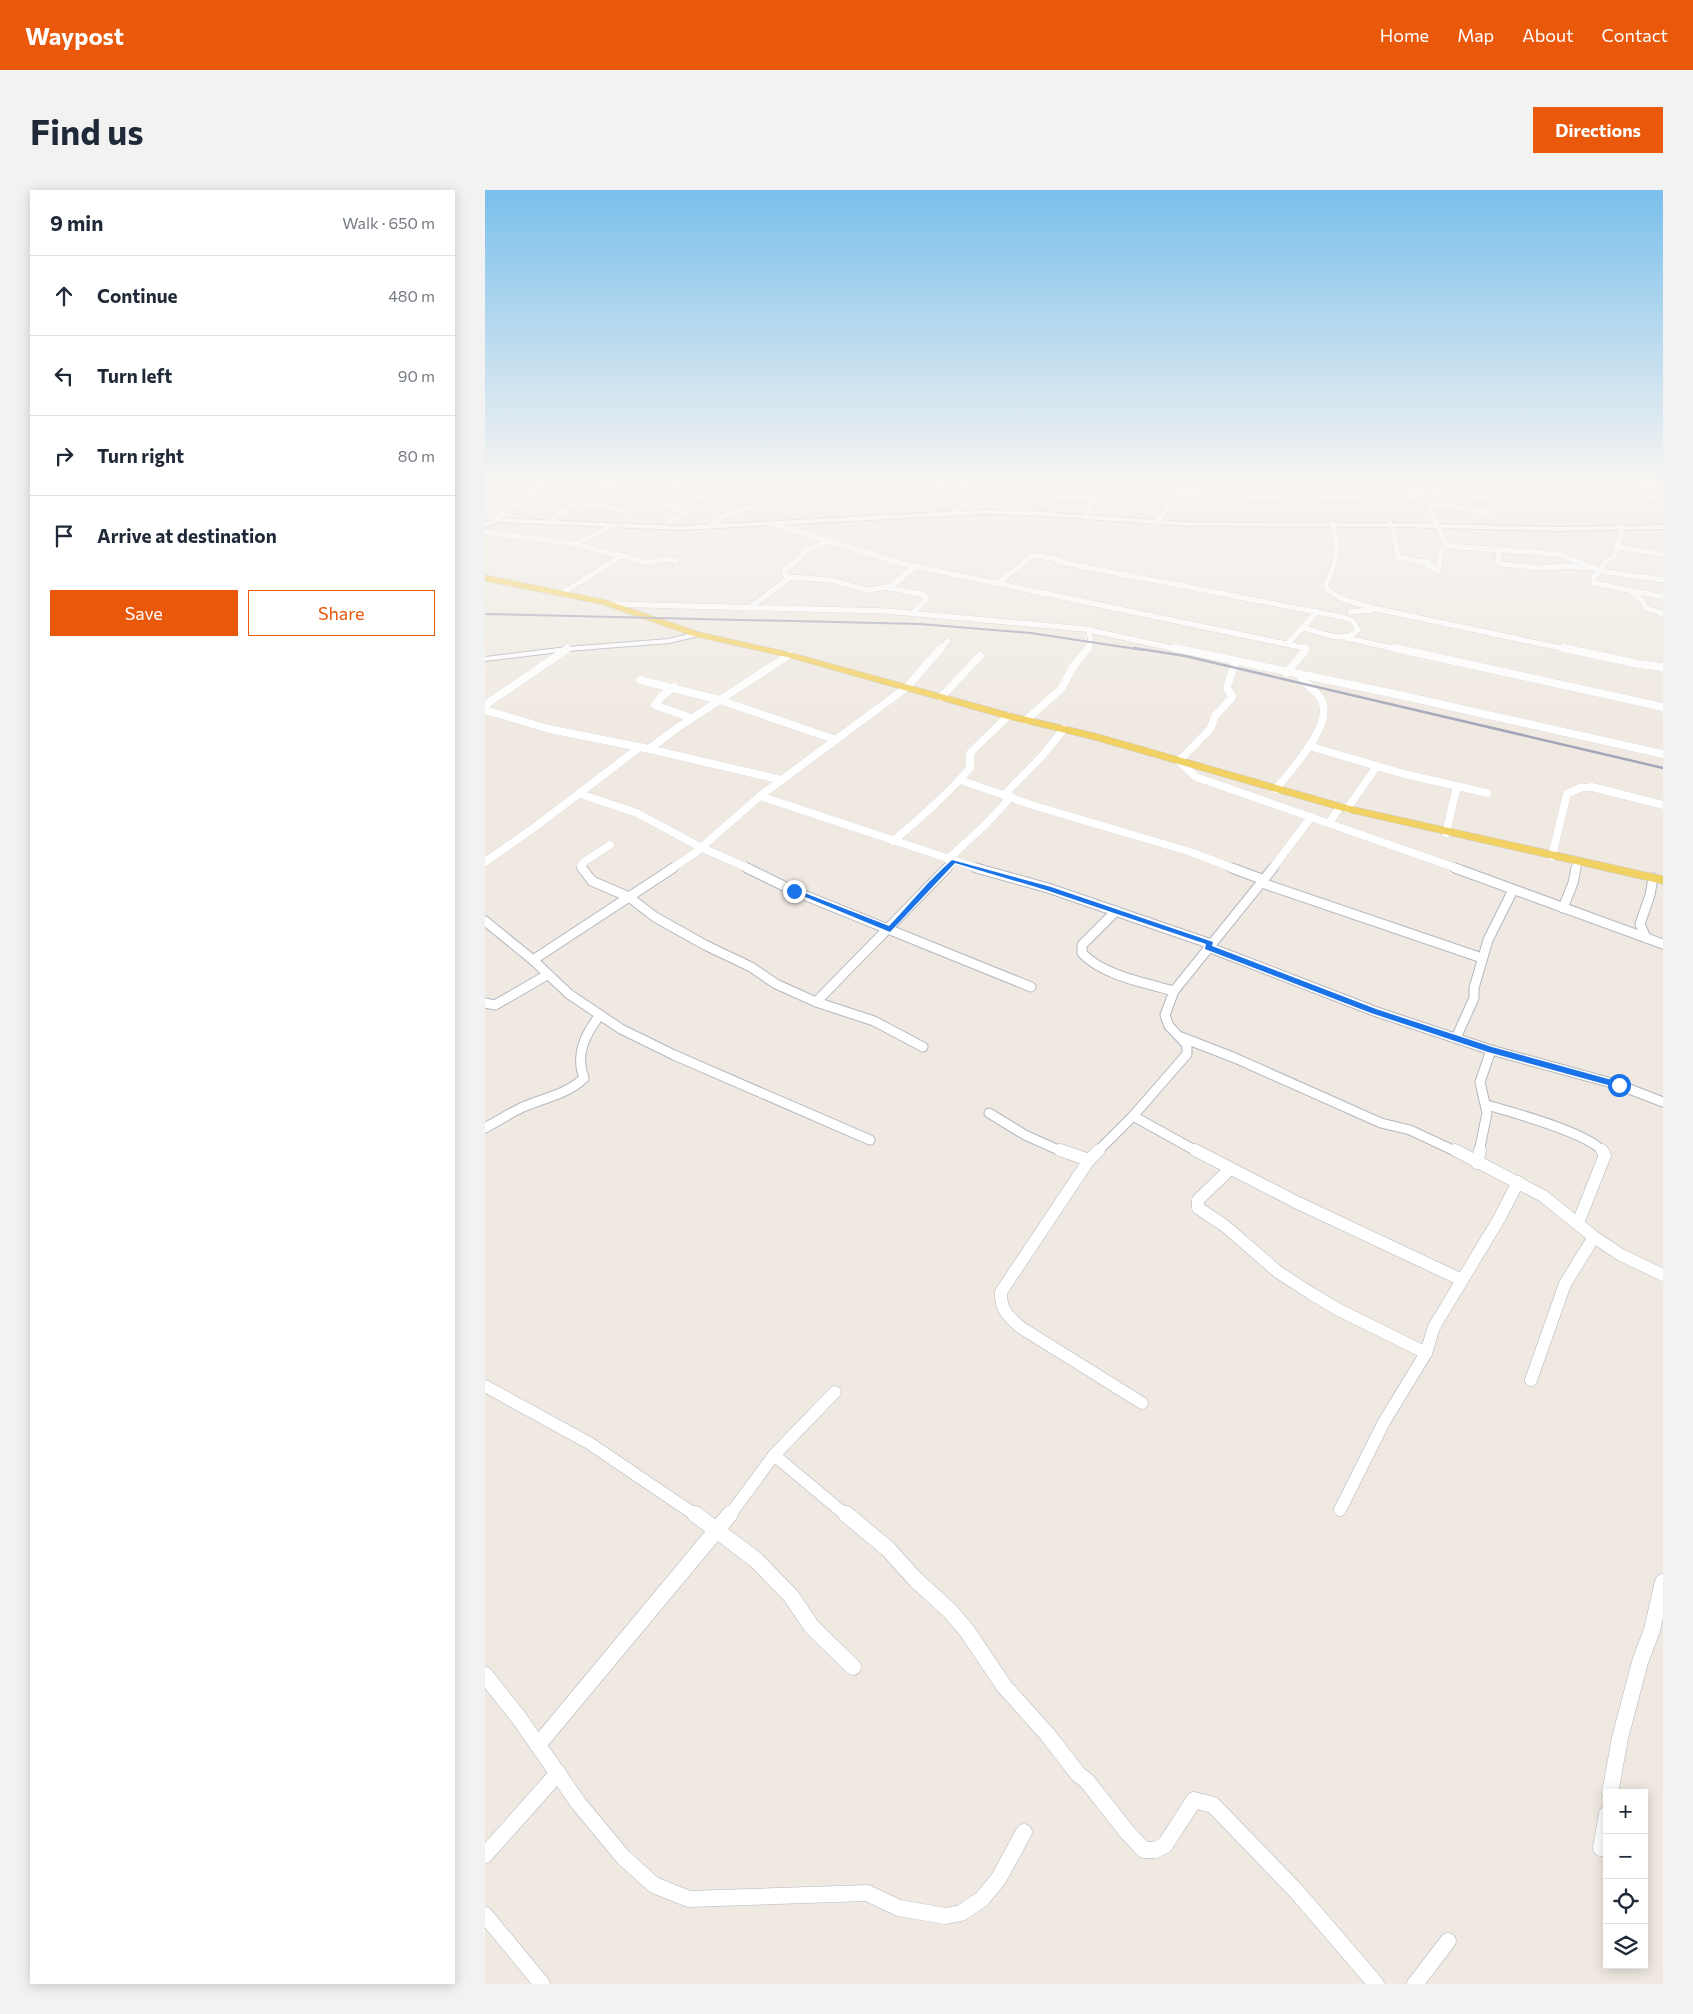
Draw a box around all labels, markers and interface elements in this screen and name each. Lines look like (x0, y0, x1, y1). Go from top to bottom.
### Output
text: Waypost (25, 21, 124, 50)
text: Home (1380, 24, 1429, 46)
text: Map (1457, 24, 1494, 46)
text: About (1522, 24, 1574, 46)
text: Contact (1602, 24, 1668, 46)
button: Directions (1533, 107, 1663, 153)
text: Find us (30, 109, 144, 152)
text: 9 min (50, 210, 103, 235)
text: Walk · 650 m (342, 213, 435, 232)
icon: ahead (50, 282, 78, 310)
text: Continue (97, 284, 177, 307)
text: 480 m (388, 286, 435, 305)
icon: left (50, 362, 78, 390)
text: Turn left (97, 364, 172, 387)
text: 90 m (398, 366, 435, 385)
icon: right (50, 442, 78, 470)
text: Turn right (97, 444, 184, 467)
text: 80 m (398, 446, 435, 465)
icon: arrive (50, 522, 78, 550)
text: Arrive at destination (97, 524, 277, 547)
button: Save (50, 590, 238, 636)
button: Share (248, 590, 435, 636)
route end (783, 880, 806, 903)
route start (1608, 1074, 1631, 1097)
map controls (1603, 1789, 1648, 1969)
button: + (1603, 1789, 1648, 1834)
button: − (1603, 1834, 1648, 1879)
button: locate (1603, 1879, 1648, 1924)
button: layers (1603, 1924, 1648, 1969)

